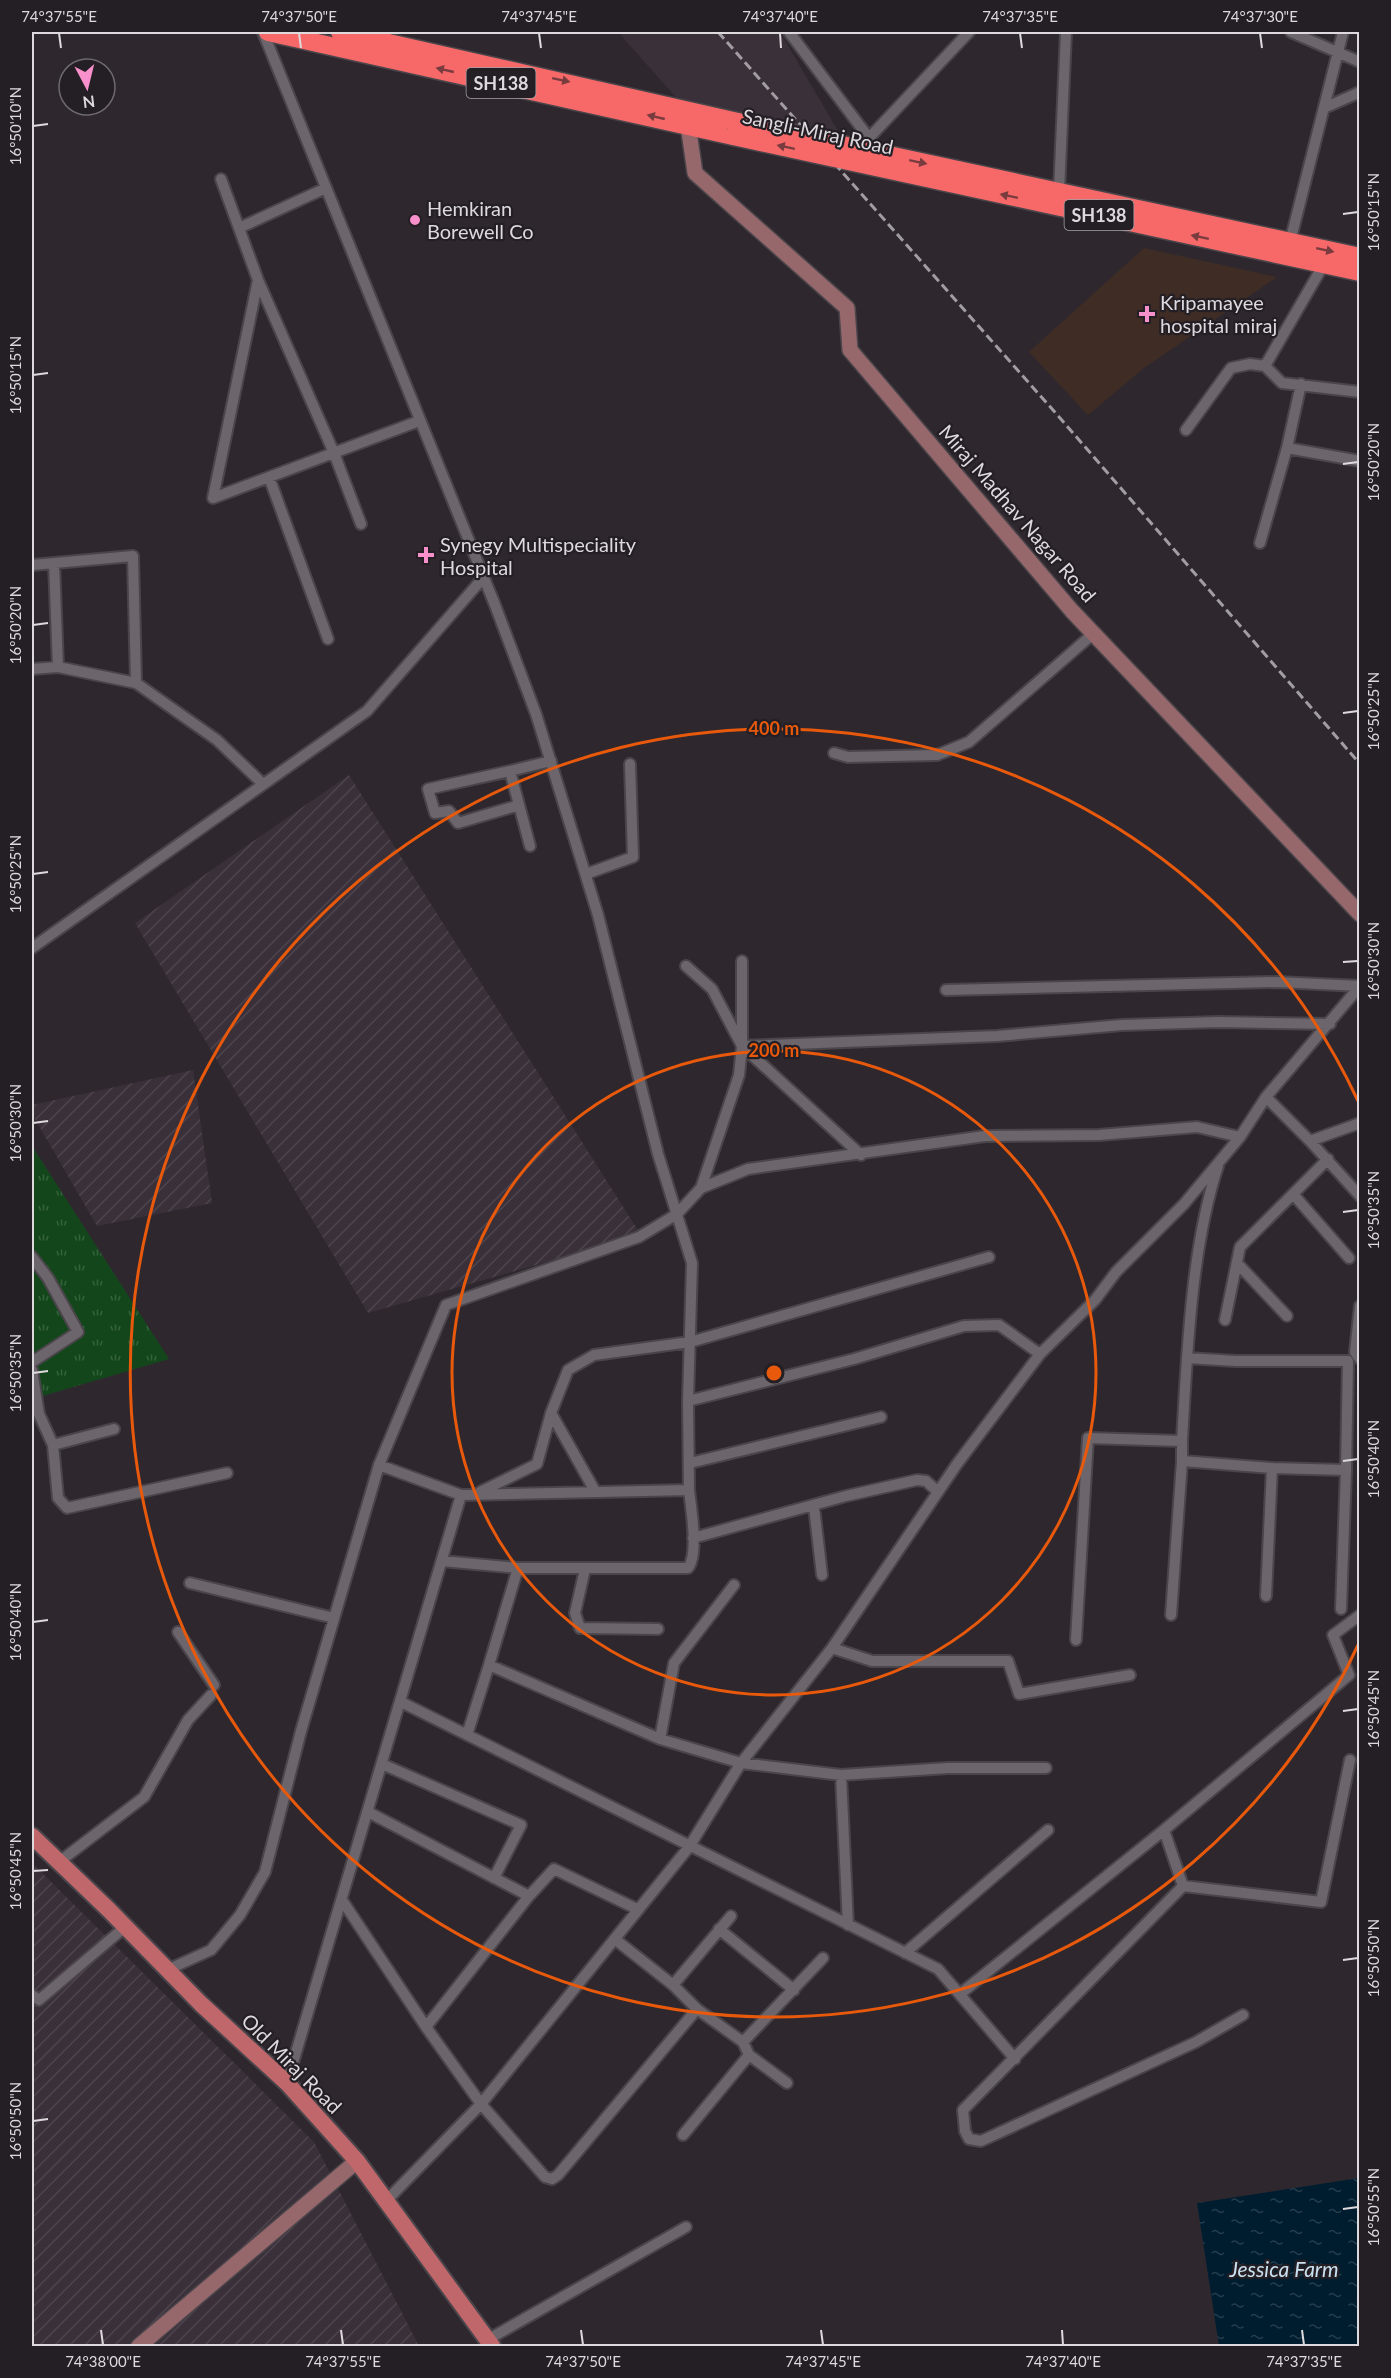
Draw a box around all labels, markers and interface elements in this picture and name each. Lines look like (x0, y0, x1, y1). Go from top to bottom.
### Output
text: 74°37'55"E (21, 7, 97, 25)
text: 74°37'50"E (261, 7, 337, 25)
text: 74°37'45"E (501, 7, 577, 25)
text: 74°37'40"E (742, 7, 818, 25)
text: 74°37'35"E (982, 7, 1058, 25)
text: 74°37'30"E (1222, 7, 1298, 25)
north arrow (57, 57, 117, 117)
one-way arrow (435, 65, 454, 74)
road number: SH138 (466, 68, 536, 98)
one-way arrow (552, 76, 571, 85)
text: 16°50'10"N (6, 87, 24, 165)
text: N (82, 92, 96, 113)
street label: Sangli-Miraj Road (740, 103, 896, 159)
one-way arrow (647, 112, 665, 122)
one-way arrow (777, 142, 796, 151)
one-way arrow (909, 157, 928, 167)
text: 16°50'15"N (1364, 173, 1382, 251)
one-way arrow (999, 191, 1018, 200)
place label: Hemkiran Borewell Co (427, 196, 534, 243)
road number: SH138 (1064, 200, 1134, 230)
marker: Hemkiran Borewell Co (408, 213, 422, 227)
one-way arrow (1191, 231, 1209, 241)
one-way arrow (1315, 245, 1334, 255)
place label: Kripamayee hospital miraj (1160, 290, 1277, 337)
marker: Kripamayee hospital miraj (1138, 305, 1156, 323)
text: 16°50'15"N (6, 336, 24, 414)
street label: Miraj Madhav Nagar Road (934, 419, 1102, 607)
text: 16°50'20"N (1364, 423, 1382, 501)
place label: Synegy Multispeciality Hospital (440, 532, 637, 579)
marker: Synegy Multispeciality Hospital (417, 546, 435, 564)
text: 16°50'20"N (6, 586, 24, 664)
text: 16°50'25"N (1364, 672, 1382, 750)
text: 400 m (749, 717, 799, 739)
text: 16°50'25"N (6, 835, 24, 913)
text: 16°50'30"N (1364, 922, 1382, 1000)
text: 200 m (749, 1039, 799, 1061)
text: 16°50'30"N (6, 1084, 24, 1162)
text: 16°50'35"N (1364, 1171, 1382, 1249)
text: 16°50'35"N (6, 1334, 24, 1412)
centre of rings (764, 1363, 784, 1383)
text: 16°50'40"N (1364, 1420, 1382, 1498)
text: 16°50'40"N (6, 1583, 24, 1661)
text: 16°50'45"N (1364, 1670, 1382, 1748)
text: 16°50'45"N (6, 1832, 24, 1910)
text: 16°50'50"N (1364, 1919, 1382, 1997)
street label: Old Miraj Road (237, 2008, 347, 2118)
text: 16°50'50"N (6, 2082, 24, 2160)
text: 16°50'55"N (1364, 2168, 1382, 2246)
water label: Jessica Farm (1228, 2256, 1339, 2281)
text: 74°38'00"E (65, 2352, 141, 2370)
text: 74°37'55"E (305, 2352, 381, 2370)
text: 74°37'50"E (545, 2352, 621, 2370)
text: 74°37'45"E (785, 2352, 861, 2370)
text: 74°37'40"E (1025, 2352, 1101, 2370)
text: 74°37'35"E (1266, 2352, 1342, 2370)

